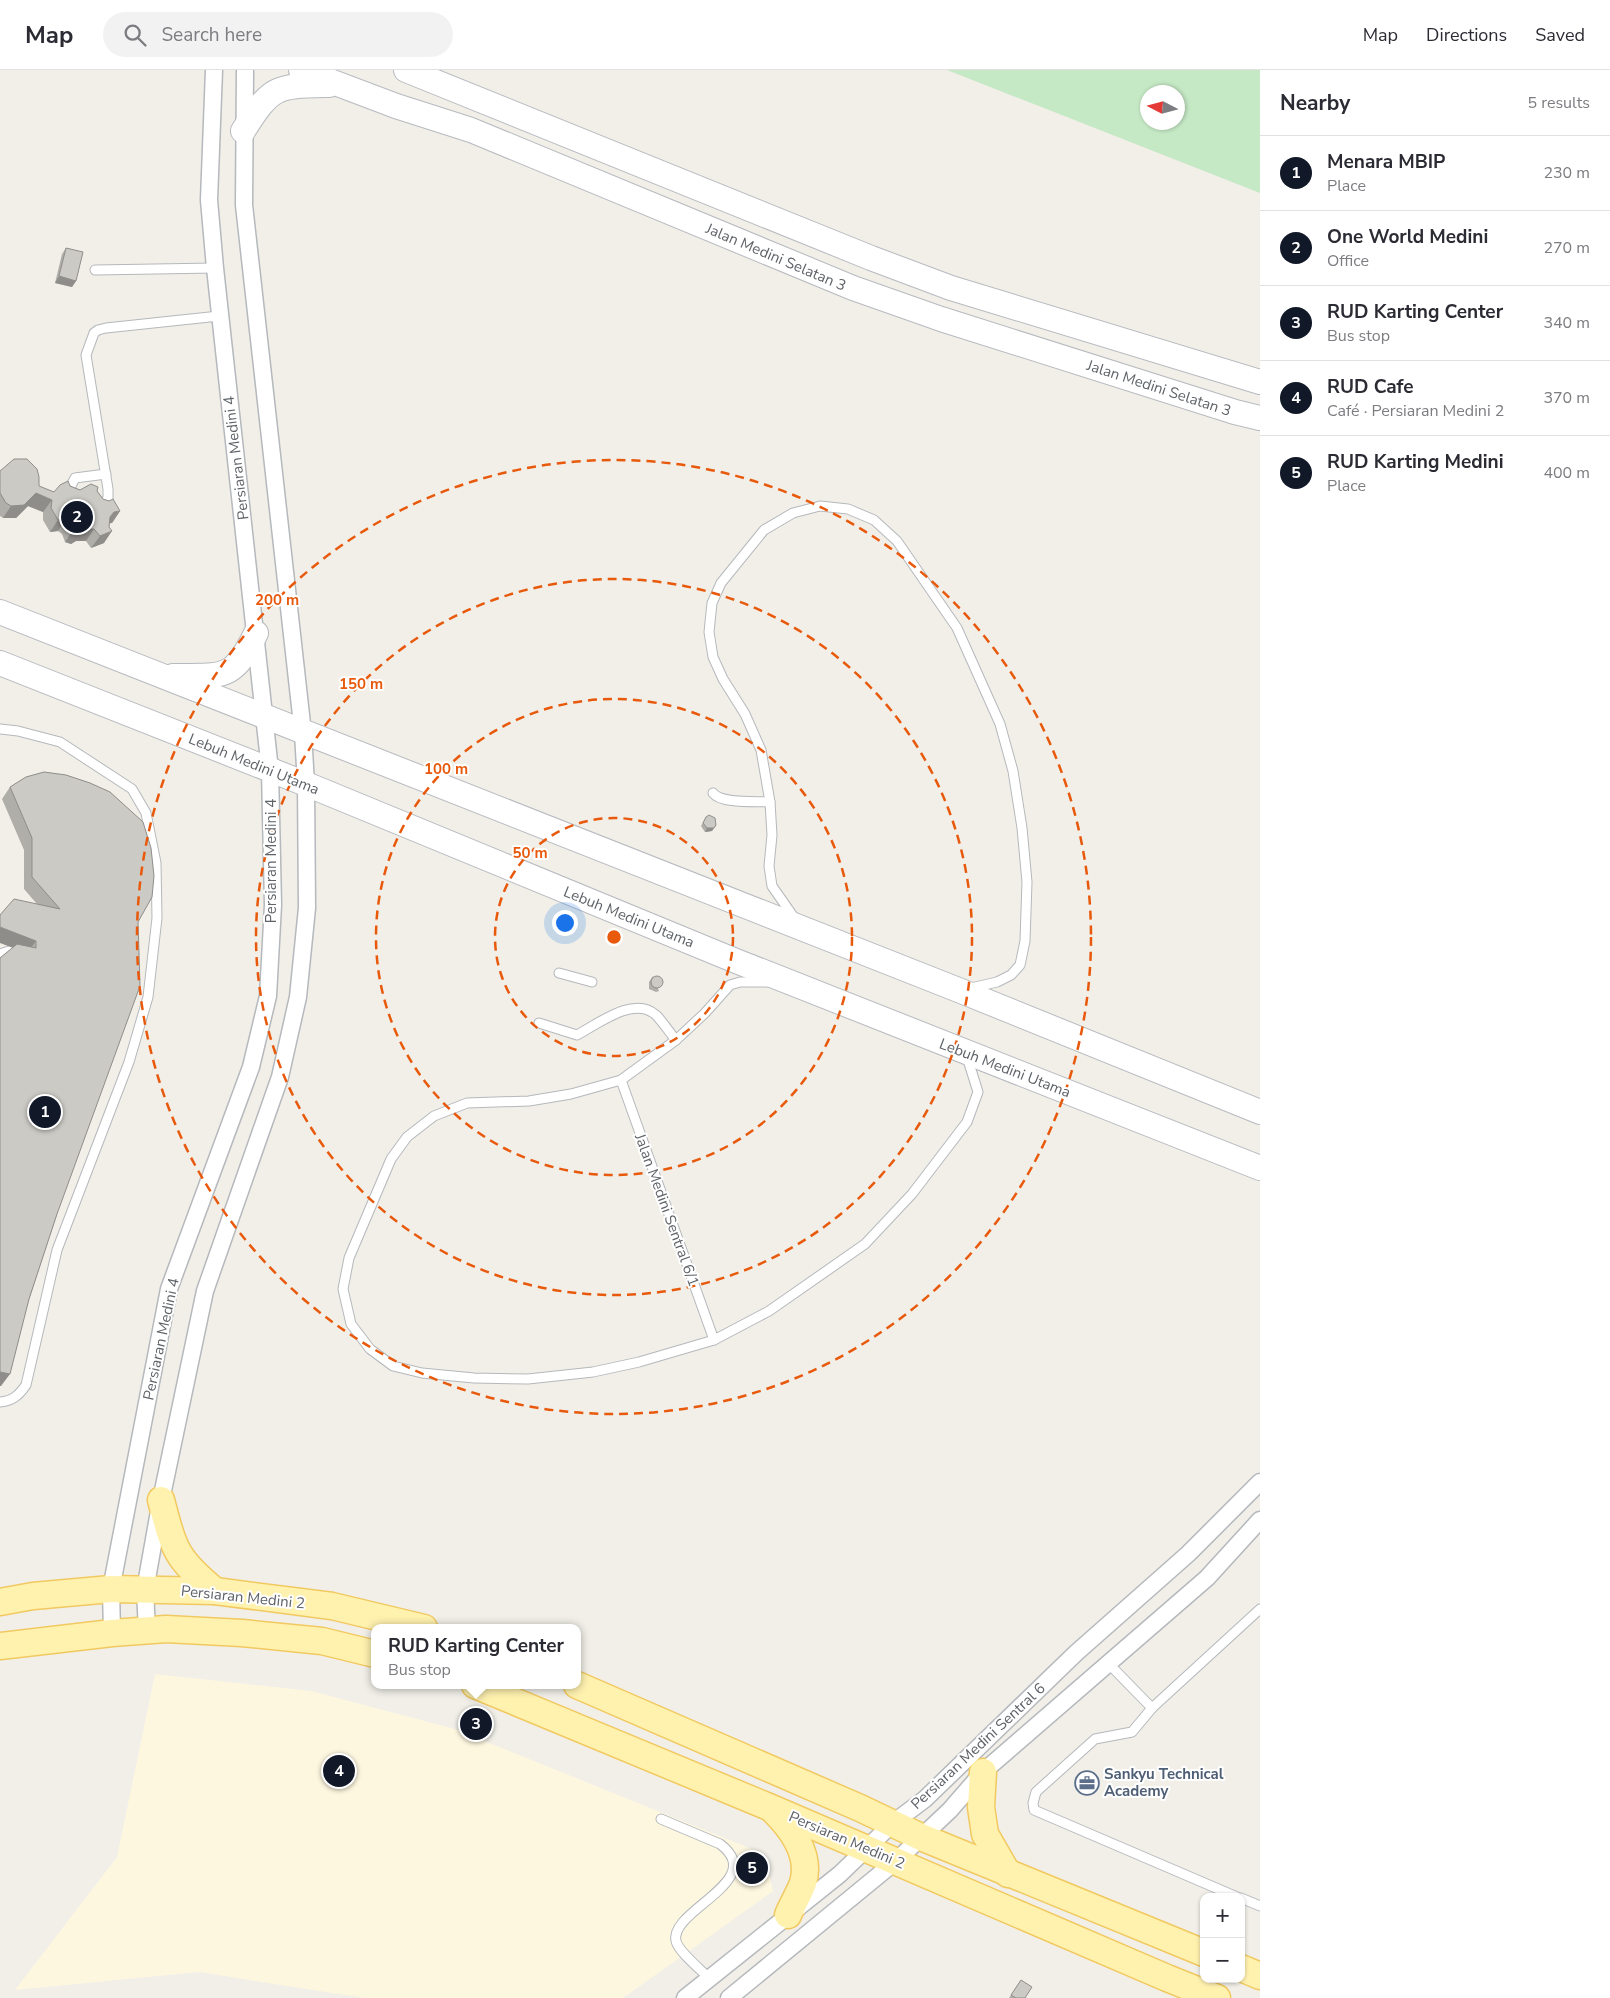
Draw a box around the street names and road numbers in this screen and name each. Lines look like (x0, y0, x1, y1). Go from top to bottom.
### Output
street label: Jalan Medini Selatan 3 (702, 218, 849, 296)
street label: Jalan Medini Selatan 3 (1083, 355, 1234, 421)
street label: Persiaran Medini 4 (218, 395, 254, 521)
street label: Lebuh Medini Utama (186, 729, 322, 799)
street label: Persiaran Medini 4 (261, 799, 281, 923)
street label: Lebuh Medini Utama (561, 882, 697, 952)
street label: Lebuh Medini Utama (936, 1034, 1074, 1102)
street label: Jalan Medini Sentral 6/1 (630, 1130, 704, 1289)
street label: Persiaran Medini 4 (138, 1276, 184, 1402)
street label: Persiaran Medini 2 (180, 1581, 306, 1613)
street label: Persiaran Medini Sentral 6 (906, 1678, 1050, 1814)
street label: Persiaran Medini 2 (786, 1806, 908, 1874)

